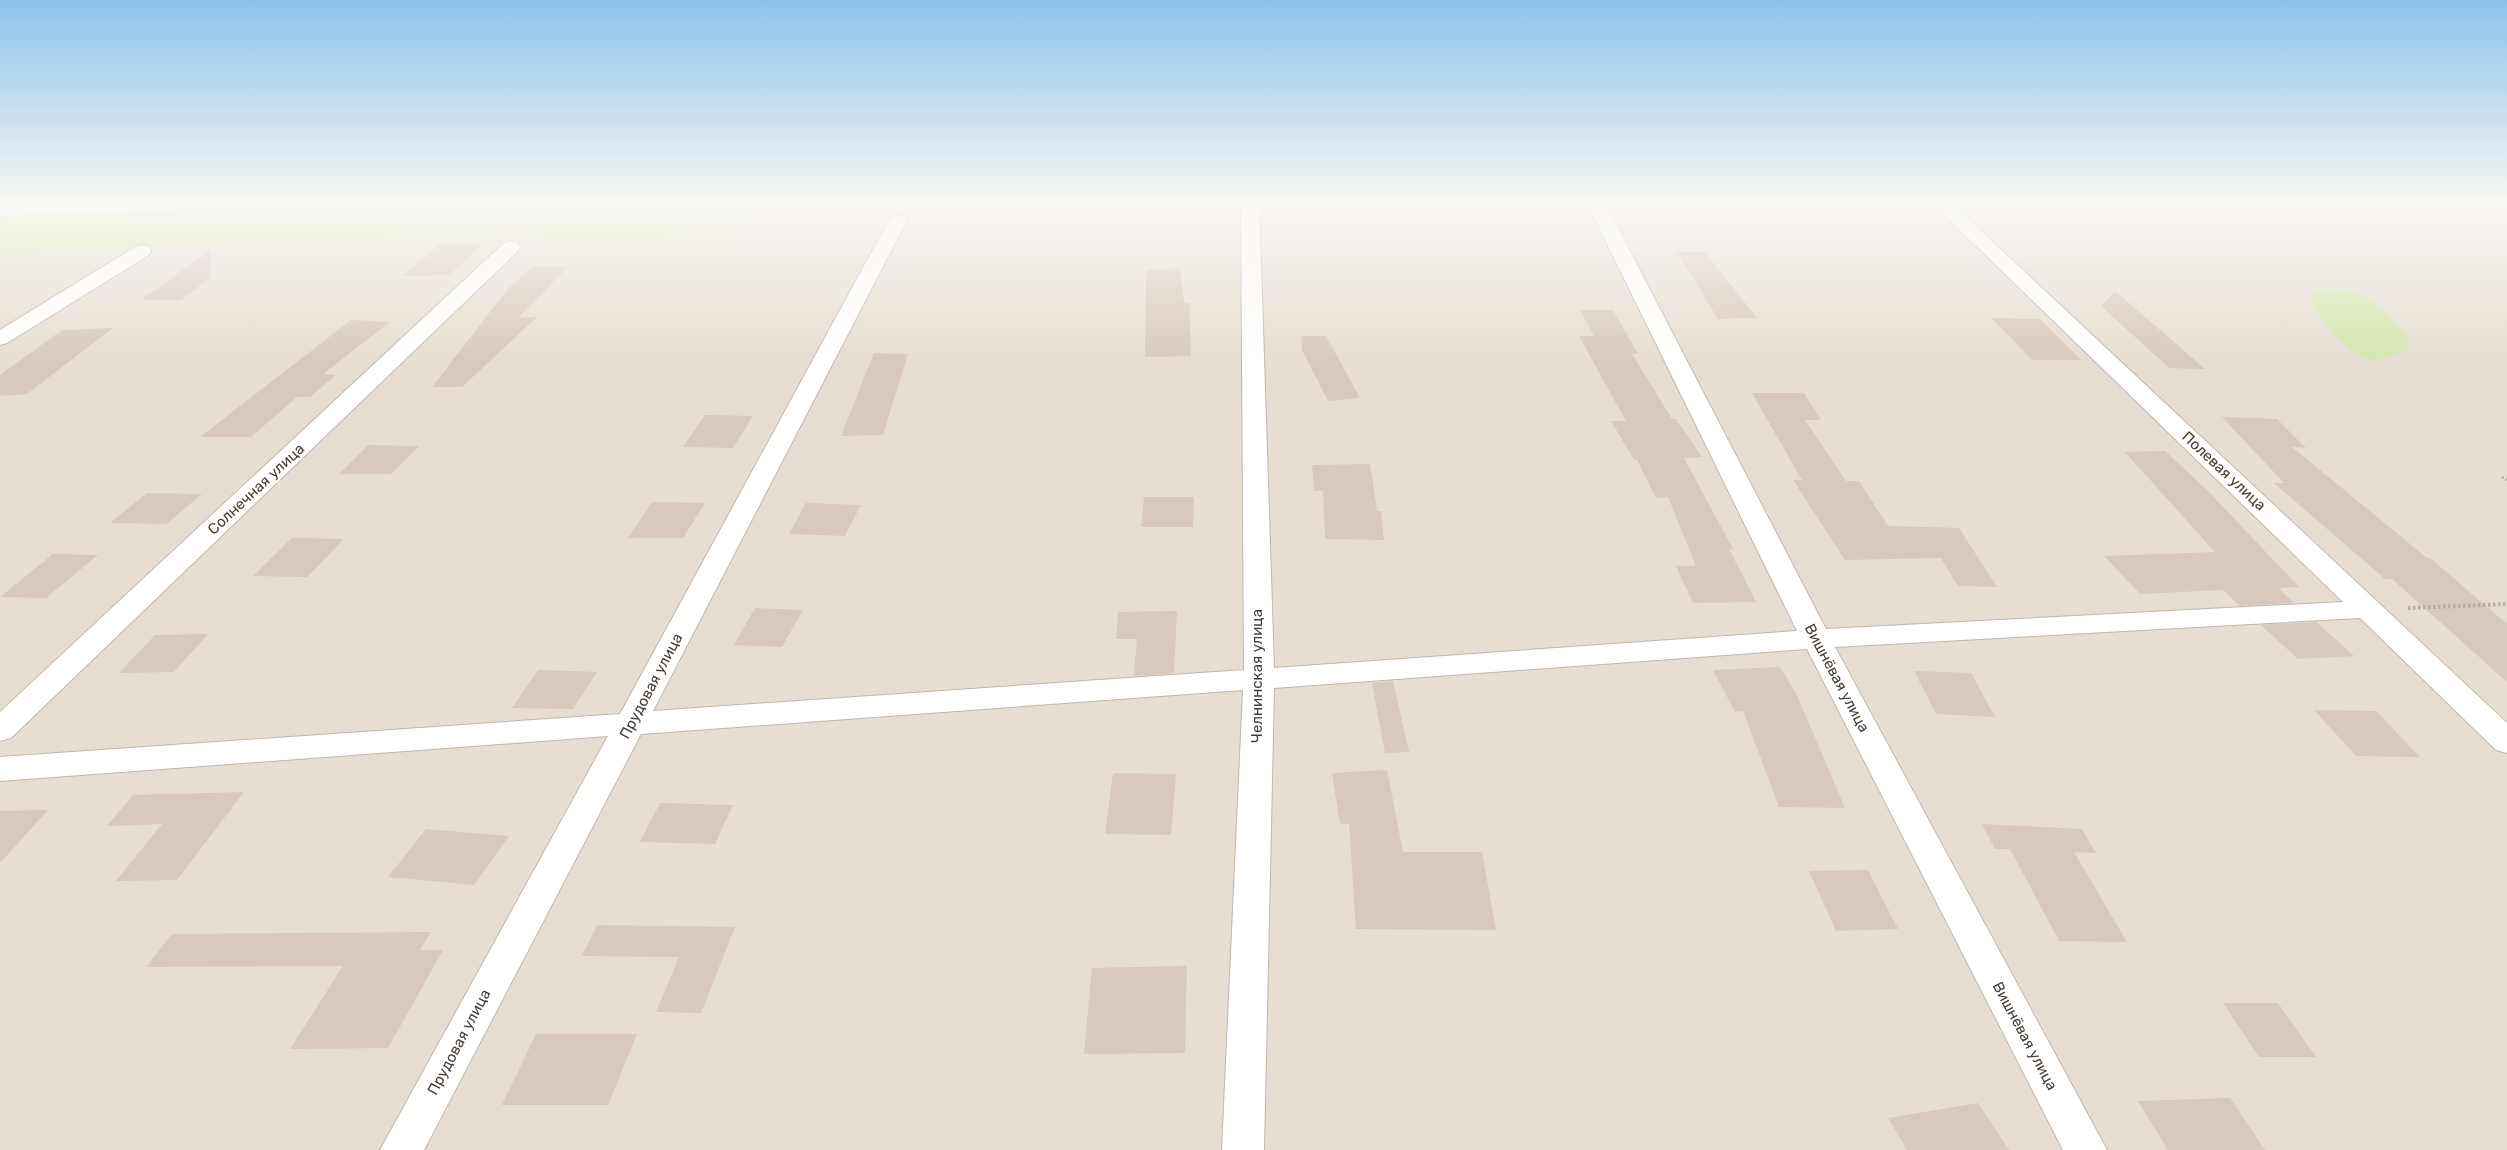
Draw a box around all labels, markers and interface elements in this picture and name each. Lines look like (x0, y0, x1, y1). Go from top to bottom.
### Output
street label: Полевая улица (2178, 428, 2270, 514)
street label: Солнечная улица (204, 440, 308, 538)
street label: Челнинская улица (1248, 609, 1266, 743)
street label: Вишнёвая улица (1801, 621, 1873, 735)
street label: Прудовая улица (616, 630, 686, 742)
street label: Вишнёвая улица (1989, 979, 2061, 1093)
street label: Прудовая улица (424, 986, 494, 1098)

